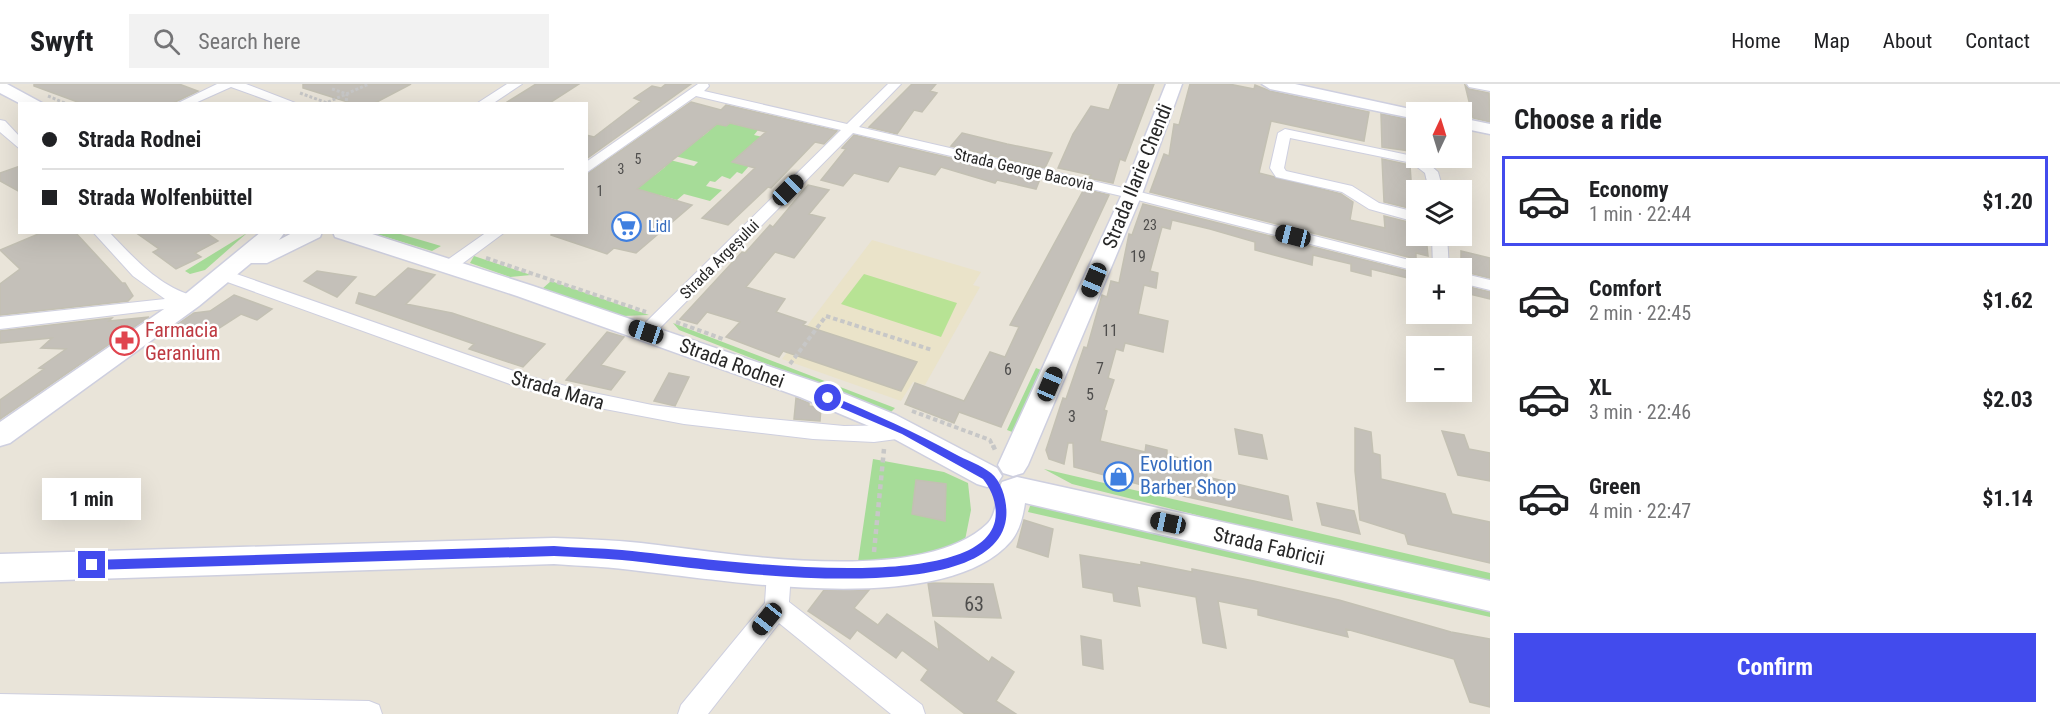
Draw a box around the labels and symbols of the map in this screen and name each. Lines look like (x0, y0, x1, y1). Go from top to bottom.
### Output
street label: Strada Ilarie Chendi (1097, 100, 1177, 252)
north arrow (1406, 102, 1472, 168)
street label: Strada George Bacovia (952, 144, 1096, 195)
house number: 5 (635, 151, 642, 167)
house number: 3 (618, 161, 624, 177)
car (769, 171, 807, 209)
house number: 1 (597, 183, 603, 199)
supermarket icon: Lidl (611, 210, 643, 242)
street label: Strada Argeșului (676, 216, 764, 304)
place label: Lidl (648, 217, 671, 236)
house number: 23 (1143, 217, 1157, 233)
car (1273, 223, 1313, 249)
house number: 19 (1130, 247, 1146, 266)
car (1079, 260, 1109, 300)
place label: Farmacia Geranium (145, 318, 220, 365)
car (626, 318, 666, 346)
house number: 11 (1102, 321, 1118, 340)
pharmacy icon: Farmacia Geranium (108, 325, 140, 357)
street label: Strada Rodnei (676, 333, 788, 393)
house number: 7 (1096, 359, 1104, 378)
house number: 6 (1004, 360, 1012, 379)
car (1035, 364, 1065, 404)
street label: Strada Mara (509, 365, 607, 415)
route start (814, 384, 841, 411)
house number: 5 (1086, 385, 1094, 404)
house number: 3 (1068, 407, 1076, 426)
place label: Evolution Barber Shop (1140, 452, 1236, 499)
shop icon: Evolution Barber Shop (1103, 460, 1135, 492)
callout: 1 min (42, 478, 142, 520)
car (1149, 510, 1187, 536)
street label: Strada Fabricii (1211, 522, 1327, 570)
route end (78, 551, 105, 578)
house number: 63 (964, 592, 984, 616)
car (749, 599, 785, 639)

